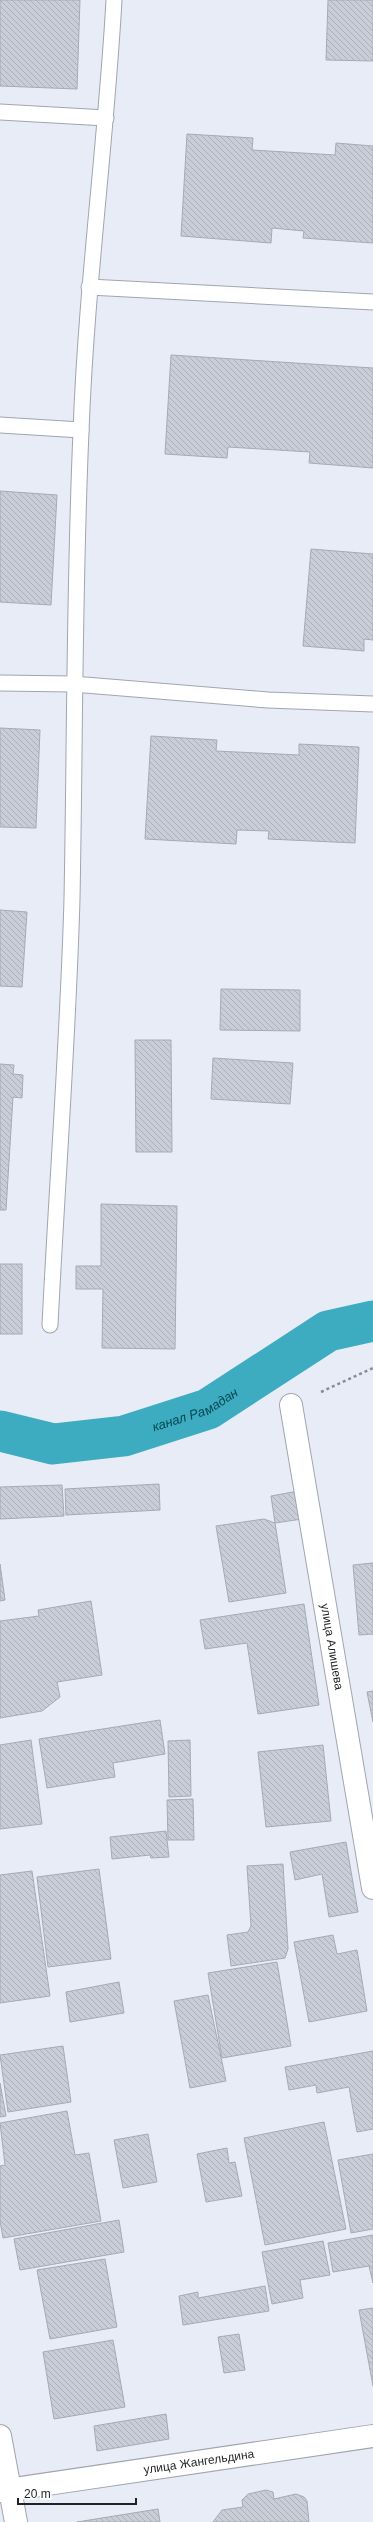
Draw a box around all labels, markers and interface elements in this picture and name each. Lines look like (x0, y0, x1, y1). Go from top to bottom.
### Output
water label: канал Рамадан (150, 1384, 240, 1434)
street label: улица Алишева (318, 1602, 346, 1691)
street label: улица Жангельдина (143, 2447, 255, 2477)
scale bar (18, 2480, 136, 2506)
text: 20 m (24, 2487, 51, 2501)

